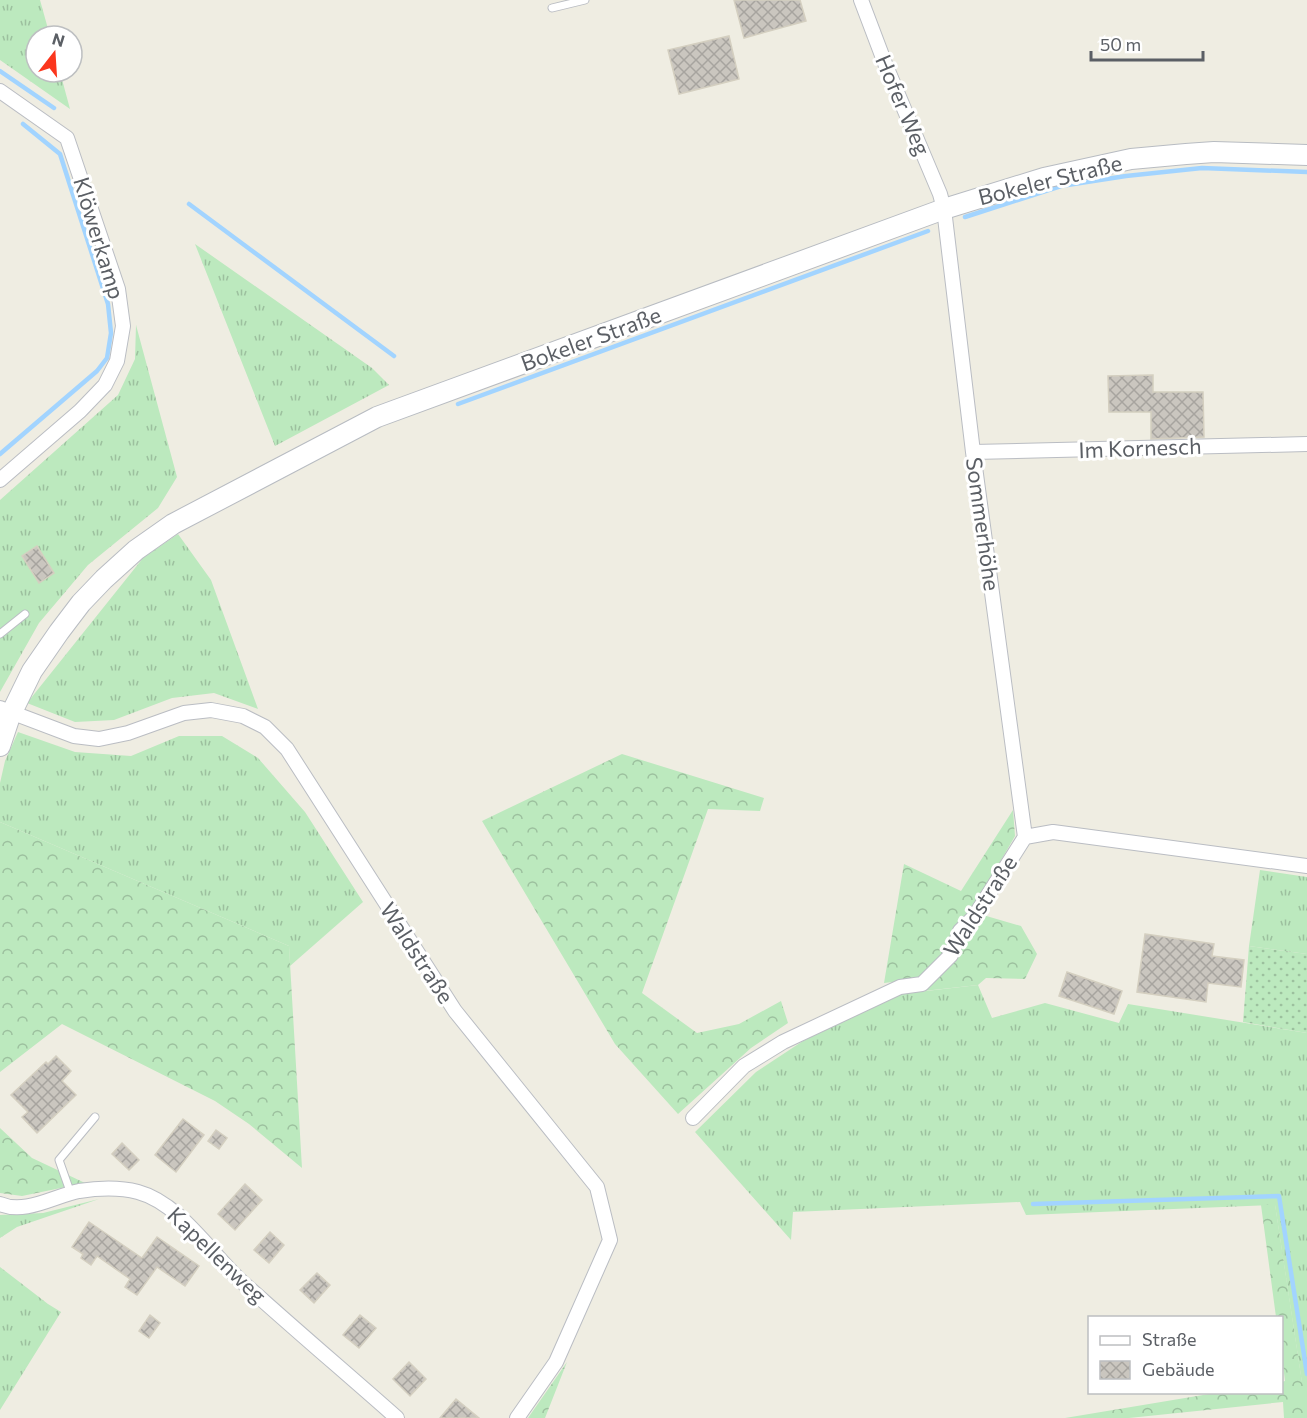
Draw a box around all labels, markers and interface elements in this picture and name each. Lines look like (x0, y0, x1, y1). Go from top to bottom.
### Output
north arrow (24, 24, 84, 84)
scale bar (1091, 24, 1204, 62)
text: N (50, 28, 67, 50)
text: 50 m (1100, 33, 1141, 55)
street label: Hofer Weg (870, 50, 937, 159)
street label: Bokeler Straße (975, 149, 1125, 210)
street label: Klöwerkamp (68, 173, 131, 302)
street label: Bokeler Straße (517, 301, 665, 376)
street label: Im Kornesch (1078, 432, 1202, 463)
street label: Sommerhöhe (961, 455, 1006, 593)
street label: Waldstraße (937, 850, 1022, 961)
street label: Waldstraße (375, 897, 460, 1008)
street label: Kapellenweg (162, 1201, 272, 1308)
legend (1088, 1316, 1283, 1394)
text: Straße (1142, 1328, 1197, 1350)
text: Gebäude (1142, 1358, 1215, 1380)

